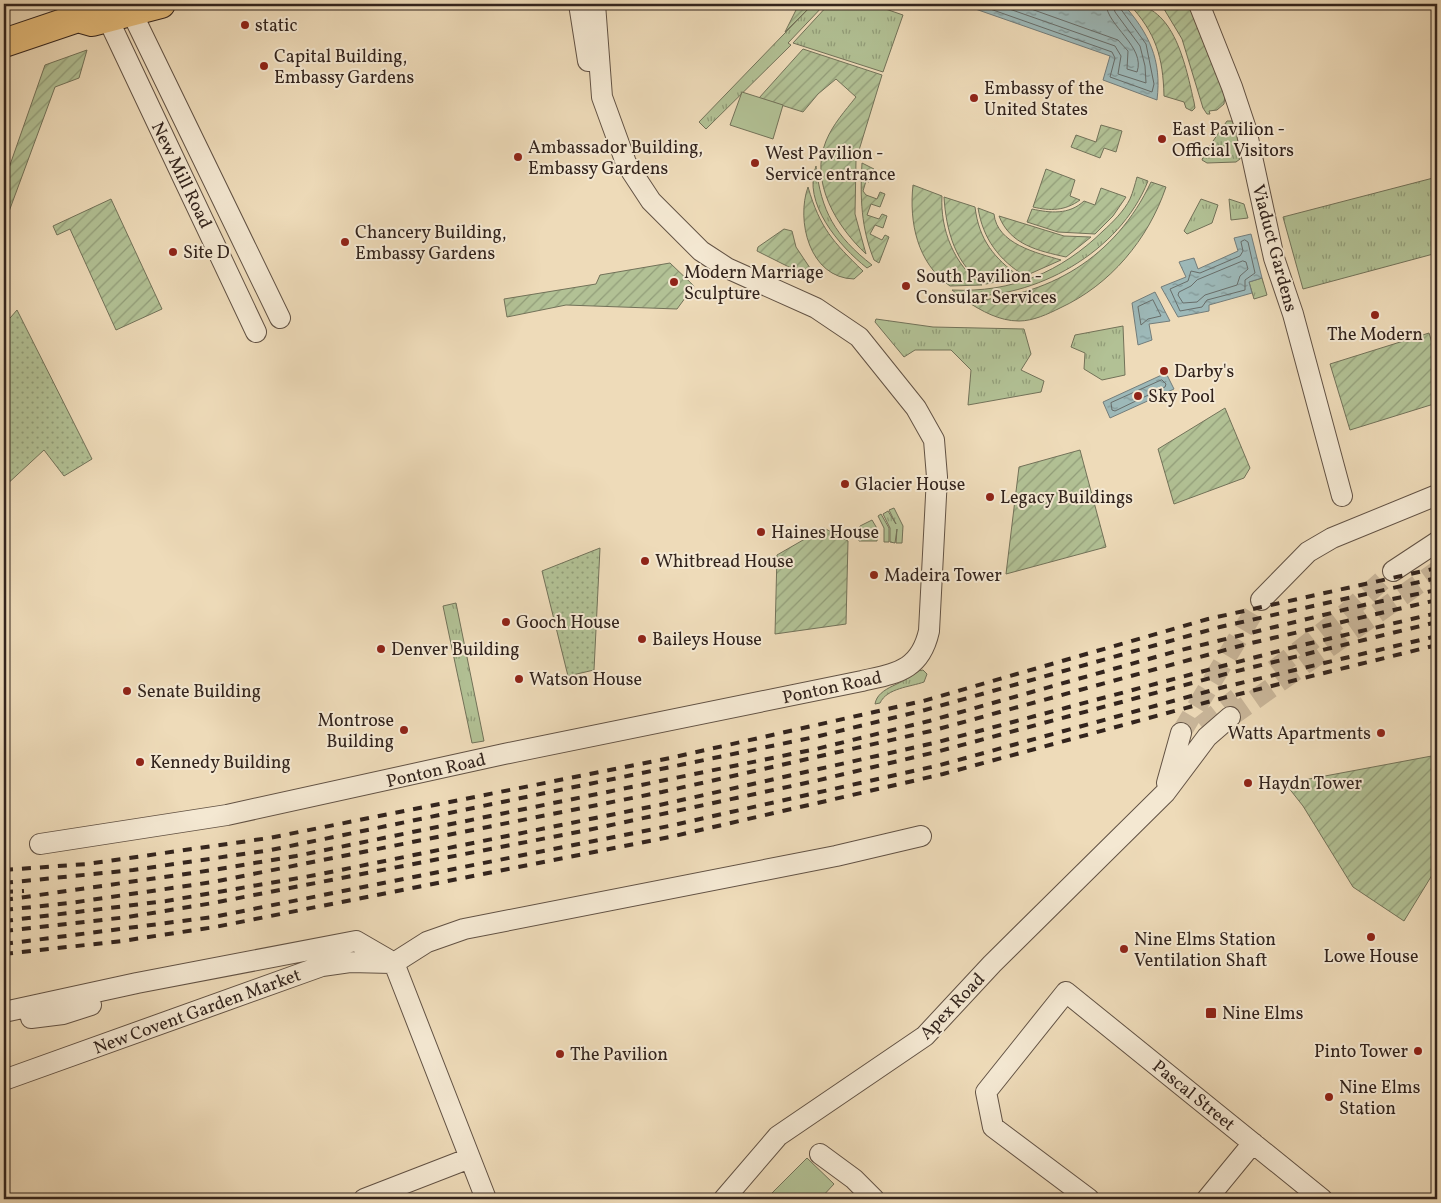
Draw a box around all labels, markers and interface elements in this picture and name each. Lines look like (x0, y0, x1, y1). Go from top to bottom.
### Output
place label: static (255, 14, 298, 39)
marker: static (239, 19, 251, 31)
place label: Capital Building, Embassy Gardens (274, 45, 414, 91)
marker: Capital Building, Embassy Gardens (258, 60, 270, 72)
place label: Embassy of the United States (984, 77, 1104, 123)
marker: Embassy of the United States (968, 92, 980, 104)
street label: New Mill Road (144, 118, 217, 233)
place label: East Pavilion - Official Visitors (1172, 118, 1294, 164)
marker: East Pavilion - Official Visitors (1156, 133, 1168, 145)
place label: Ambassador Building, Embassy Gardens (528, 136, 703, 182)
place label: West Pavilion - Service entrance (765, 142, 896, 188)
marker: Ambassador Building, Embassy Gardens (512, 151, 524, 163)
marker: West Pavilion - Service entrance (749, 157, 761, 169)
street label: Viaduct Gardens (1245, 182, 1303, 315)
place label: Chancery Building, Embassy Gardens (355, 221, 506, 267)
marker: Chancery Building, Embassy Gardens (339, 236, 351, 248)
place label: Site D (183, 241, 230, 266)
marker: Site D (167, 246, 179, 258)
place label: Modern Marriage Sculpture (684, 261, 823, 307)
place label: South Pavilion - Consular Services (916, 265, 1057, 311)
marker: Modern Marriage Sculpture (668, 276, 680, 288)
marker: South Pavilion - Consular Services (900, 280, 912, 292)
marker: The Modern (1369, 309, 1381, 321)
place label: The Modern (1327, 323, 1423, 348)
place label: Darby's (1174, 360, 1234, 385)
marker: Darby's (1158, 365, 1170, 377)
place label: Sky Pool (1148, 385, 1215, 410)
marker: Sky Pool (1132, 390, 1144, 402)
place label: Glacier House (855, 473, 965, 498)
marker: Glacier House (839, 478, 851, 490)
place label: Legacy Buildings (1000, 486, 1133, 511)
marker: Legacy Buildings (984, 491, 996, 503)
place label: Haines House (771, 521, 879, 546)
marker: Haines House (755, 526, 767, 538)
place label: Whitbread House (655, 550, 794, 575)
marker: Whitbread House (639, 555, 651, 567)
place label: Madeira Tower (884, 564, 1002, 589)
marker: Madeira Tower (868, 569, 880, 581)
place label: Gooch House (516, 611, 620, 636)
marker: Gooch House (500, 616, 512, 628)
place label: Baileys House (652, 628, 762, 653)
marker: Baileys House (636, 633, 648, 645)
place label: Denver Building (391, 638, 519, 663)
marker: Denver Building (375, 643, 387, 655)
street label: Ponton Road (780, 666, 884, 711)
place label: Watson House (529, 668, 642, 693)
marker: Watson House (513, 673, 525, 685)
place label: Senate Building (137, 680, 261, 705)
marker: Senate Building (121, 685, 133, 697)
place label: Montrose Building (318, 709, 394, 755)
place label: Watts Apartments (1227, 722, 1371, 747)
marker: Montrose Building (398, 724, 410, 736)
marker: Watts Apartments (1375, 727, 1387, 739)
street label: Ponton Road (384, 748, 488, 795)
place label: Kennedy Building (150, 751, 291, 776)
marker: Kennedy Building (134, 756, 146, 768)
place label: Haydn Tower (1258, 772, 1362, 797)
marker: Haydn Tower (1242, 777, 1254, 789)
place label: Nine Elms Station Ventilation Shaft (1134, 928, 1276, 974)
marker: Lowe House (1365, 931, 1377, 943)
marker: Nine Elms Station Ventilation Shaft (1118, 943, 1130, 955)
place label: Lowe House (1324, 945, 1418, 970)
street label: New Covent Garden Market (90, 963, 305, 1062)
street label: Apex Road (915, 968, 991, 1046)
place label: Nine Elms (1222, 1002, 1304, 1027)
marker: Nine Elms (1204, 1006, 1218, 1020)
place label: Pinto Tower (1314, 1040, 1408, 1065)
place label: The Pavilion (570, 1043, 668, 1068)
marker: Pinto Tower (1412, 1045, 1424, 1057)
marker: The Pavilion (554, 1048, 566, 1060)
street label: Pascal Street (1146, 1055, 1240, 1137)
place label: Nine Elms Station (1339, 1076, 1421, 1122)
marker: Nine Elms Station (1323, 1091, 1335, 1103)

